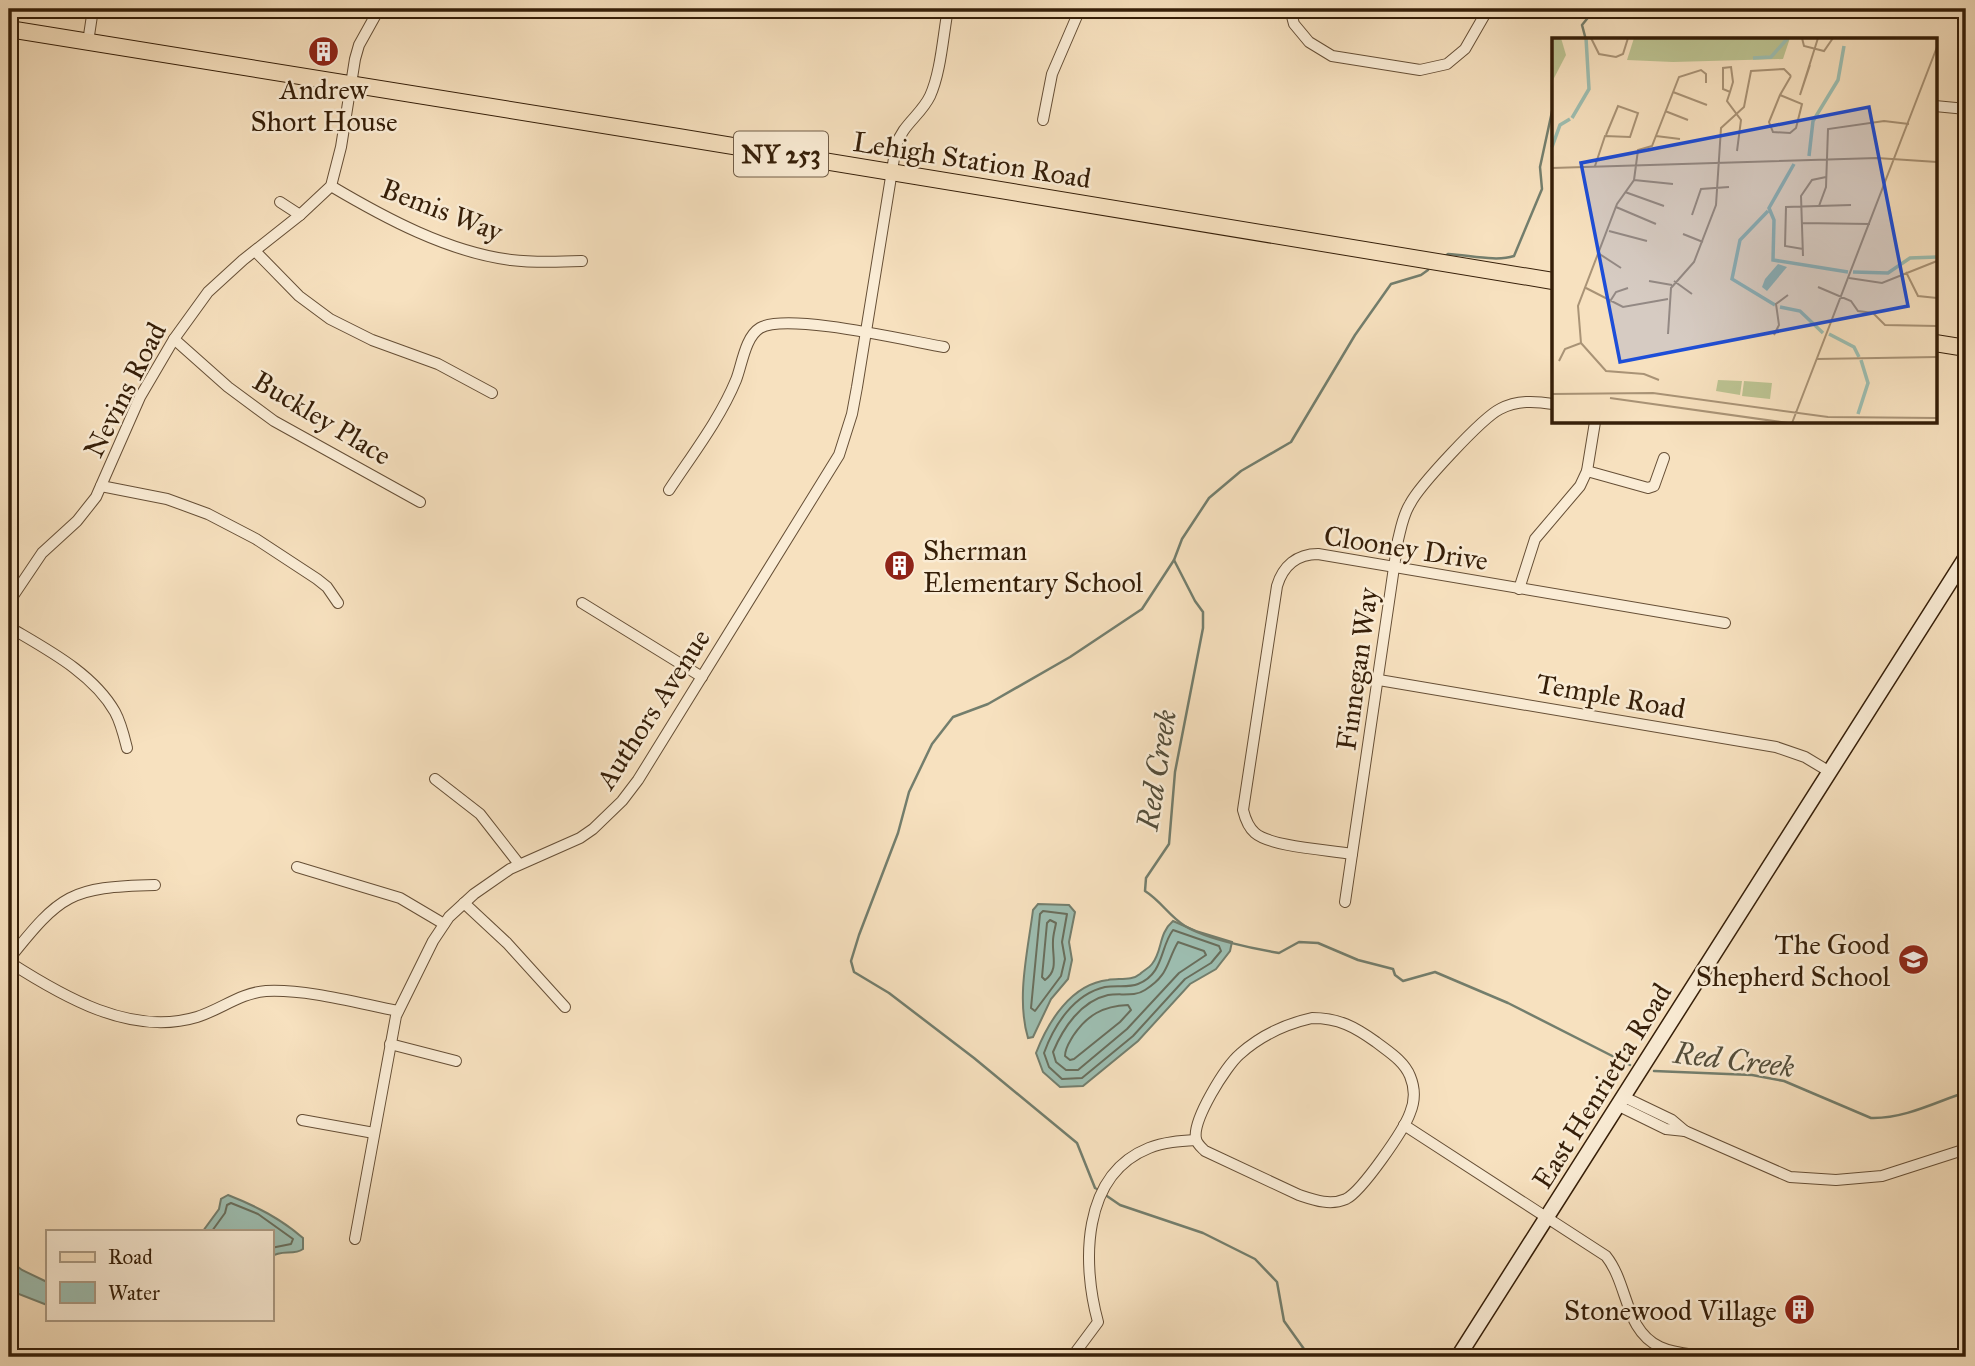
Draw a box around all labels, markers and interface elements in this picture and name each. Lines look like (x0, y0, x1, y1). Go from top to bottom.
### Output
building icon: Andrew Short House (307, 35, 341, 69)
inset map (1552, 38, 1937, 424)
place label: Andrew Short House (250, 72, 398, 139)
street label: Lehigh Station Road (850, 124, 1094, 196)
road number: NY 253 (734, 132, 828, 176)
street label: Bemis Way (376, 171, 509, 249)
street label: Nevins Road (76, 317, 174, 463)
street label: Buckley Place (246, 363, 398, 473)
street label: Clooney Drive (1321, 518, 1491, 578)
place label: Sherman Elementary School (923, 533, 1144, 600)
building icon: Sherman Elementary School (883, 549, 917, 583)
street label: Finnegan Way (1328, 585, 1386, 753)
street label: Authors Avenue (588, 622, 718, 796)
street label: Temple Road (1534, 666, 1688, 726)
water label: Red Creek (1130, 707, 1184, 834)
place label: The Good Shepherd School (1696, 927, 1890, 994)
school or university icon: The Good Shepherd School (1896, 943, 1930, 977)
street label: East Henrietta Road (1525, 977, 1679, 1195)
water label: Red Creek (1671, 1035, 1796, 1085)
legend (46, 1230, 273, 1320)
text: Road (108, 1244, 153, 1270)
text: Water (108, 1280, 160, 1306)
place label: Stonewood Village (1564, 1293, 1777, 1328)
building icon: Stonewood Village (1783, 1293, 1817, 1327)

